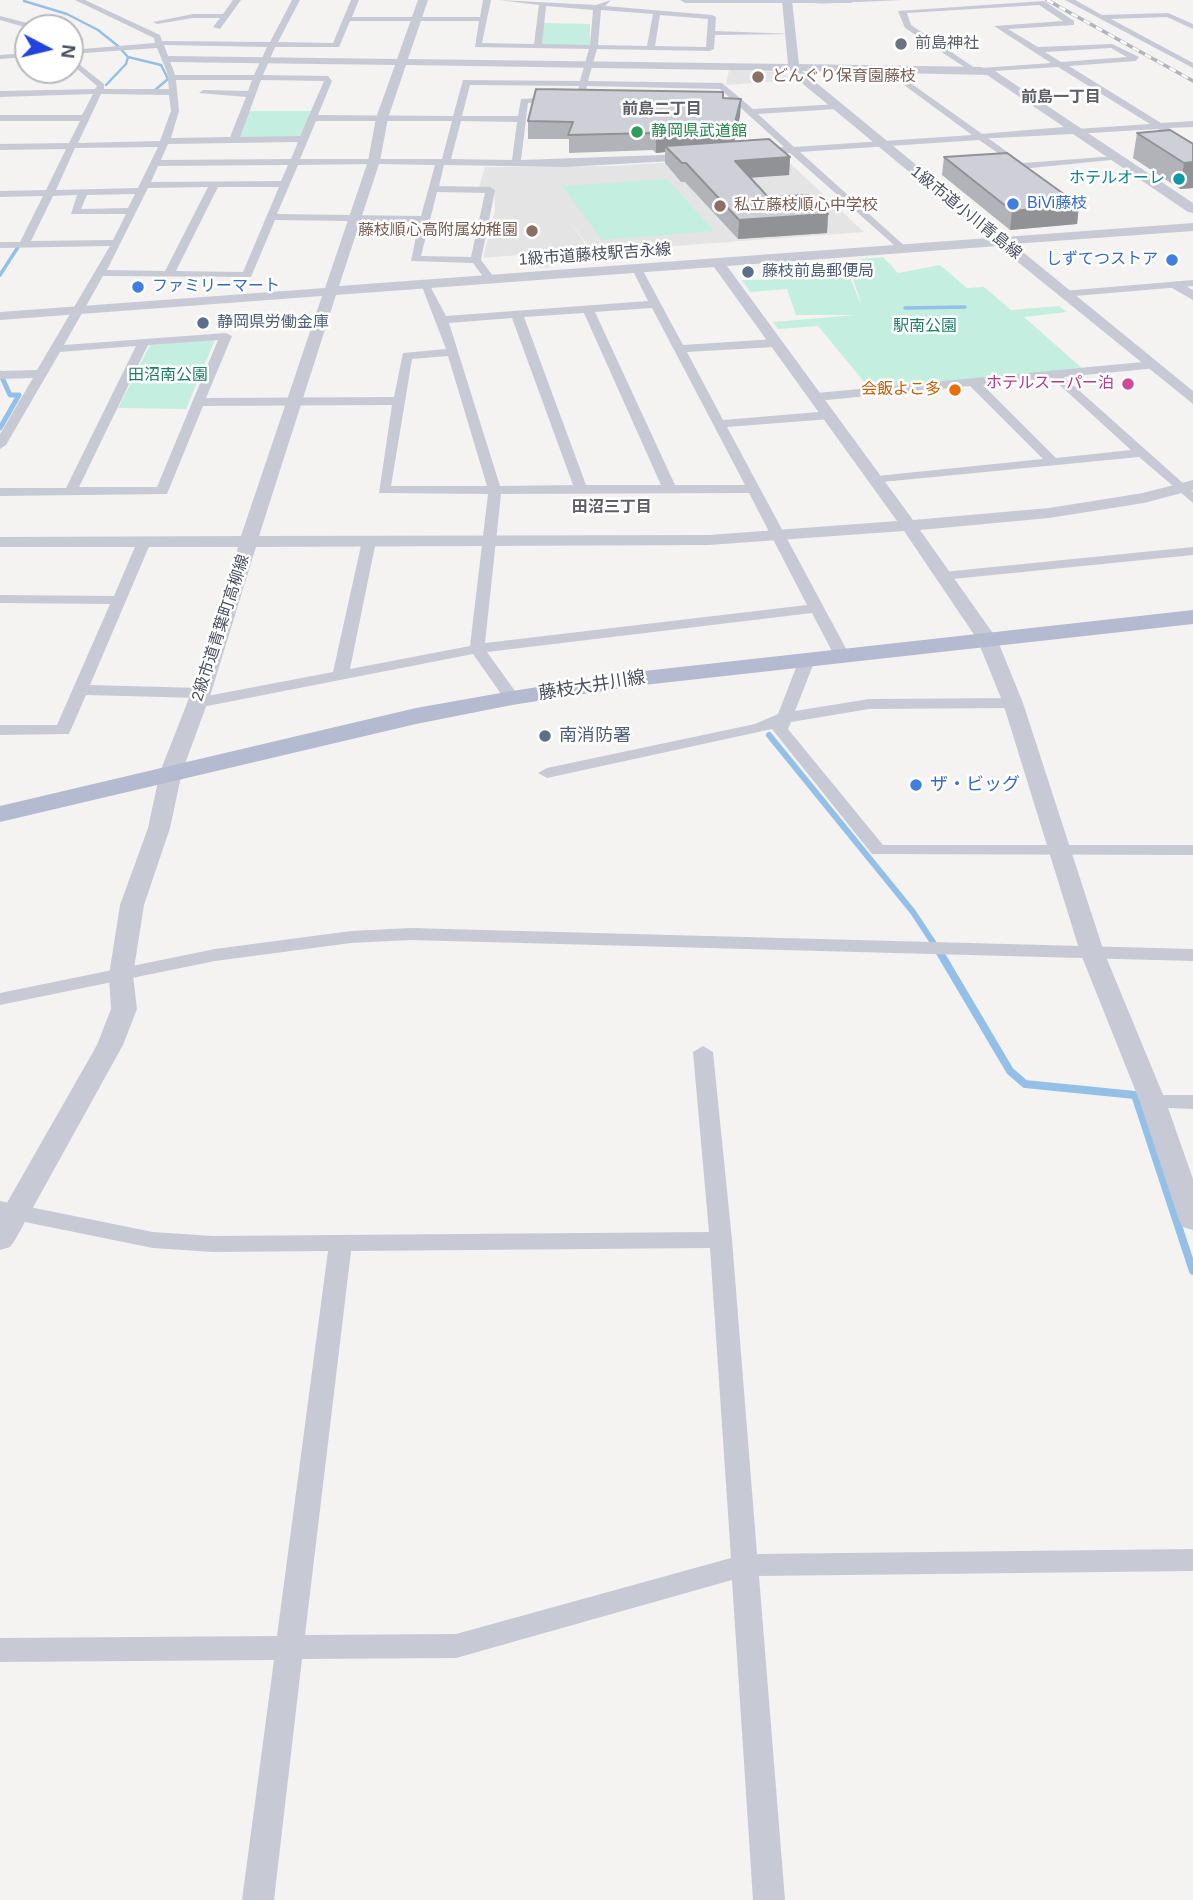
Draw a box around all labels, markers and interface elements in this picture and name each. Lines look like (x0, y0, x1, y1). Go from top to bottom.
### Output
north arrow (14, 14, 84, 84)
place label: 前島神社 (915, 34, 979, 54)
marker: 前島神社 (893, 36, 909, 52)
text: N (57, 43, 80, 59)
place label: どんぐり保育園藤枝 (772, 67, 916, 87)
marker: どんぐり保育園藤枝 (750, 69, 766, 85)
district label: 前島一丁目 (1021, 88, 1101, 108)
district label: 前島二丁目 (622, 100, 702, 120)
place label: 静岡県武道館 (651, 122, 747, 142)
marker: 静岡県武道館 (629, 124, 645, 140)
street label: 1級市道小川青島線 (907, 162, 1025, 264)
place label: ホテルオーレ (1069, 169, 1165, 189)
marker: ホテルオーレ (1171, 171, 1187, 187)
place label: BiVi藤枝 (1027, 194, 1087, 214)
place label: 私立藤枝順心中学校 (734, 196, 878, 216)
marker: BiVi藤枝 (1005, 196, 1021, 212)
marker: 私立藤枝順心中学校 (712, 198, 728, 214)
place label: 藤枝順心高附属幼稚園 (358, 221, 518, 241)
marker: 藤枝順心高附属幼稚園 (524, 223, 540, 239)
street label: 1級市道藤枝駅吉永線 (518, 240, 672, 270)
place label: しずてつストア (1046, 250, 1158, 270)
marker: しずてつストア (1164, 252, 1180, 268)
place label: 藤枝前島郵便局 (762, 262, 874, 282)
marker: 藤枝前島郵便局 (740, 264, 756, 280)
place label: ファミリーマート (152, 277, 280, 297)
marker: ファミリーマート (130, 279, 146, 295)
place label: 静岡県労働金庫 (217, 313, 329, 333)
marker: 静岡県労働金庫 (195, 315, 211, 331)
park label: 駅南公園 (893, 317, 957, 337)
park label: 田沼南公園 (128, 366, 208, 386)
place label: ホテルスーパー泊 (986, 374, 1114, 394)
marker: ホテルスーパー泊 (1120, 376, 1136, 392)
place label: 会飯よこ多 (861, 380, 941, 400)
marker: 会飯よこ多 (947, 382, 963, 398)
district label: 田沼三丁目 (572, 498, 652, 518)
street label: 2級市道青葉町高柳線 (188, 552, 254, 704)
street label: 藤枝大井川線 (537, 667, 647, 705)
place label: 南消防署 (559, 725, 631, 747)
marker: 南消防署 (537, 728, 553, 744)
place label: ザ・ビッグ (930, 774, 1020, 796)
marker: ザ・ビッグ (908, 777, 924, 793)

